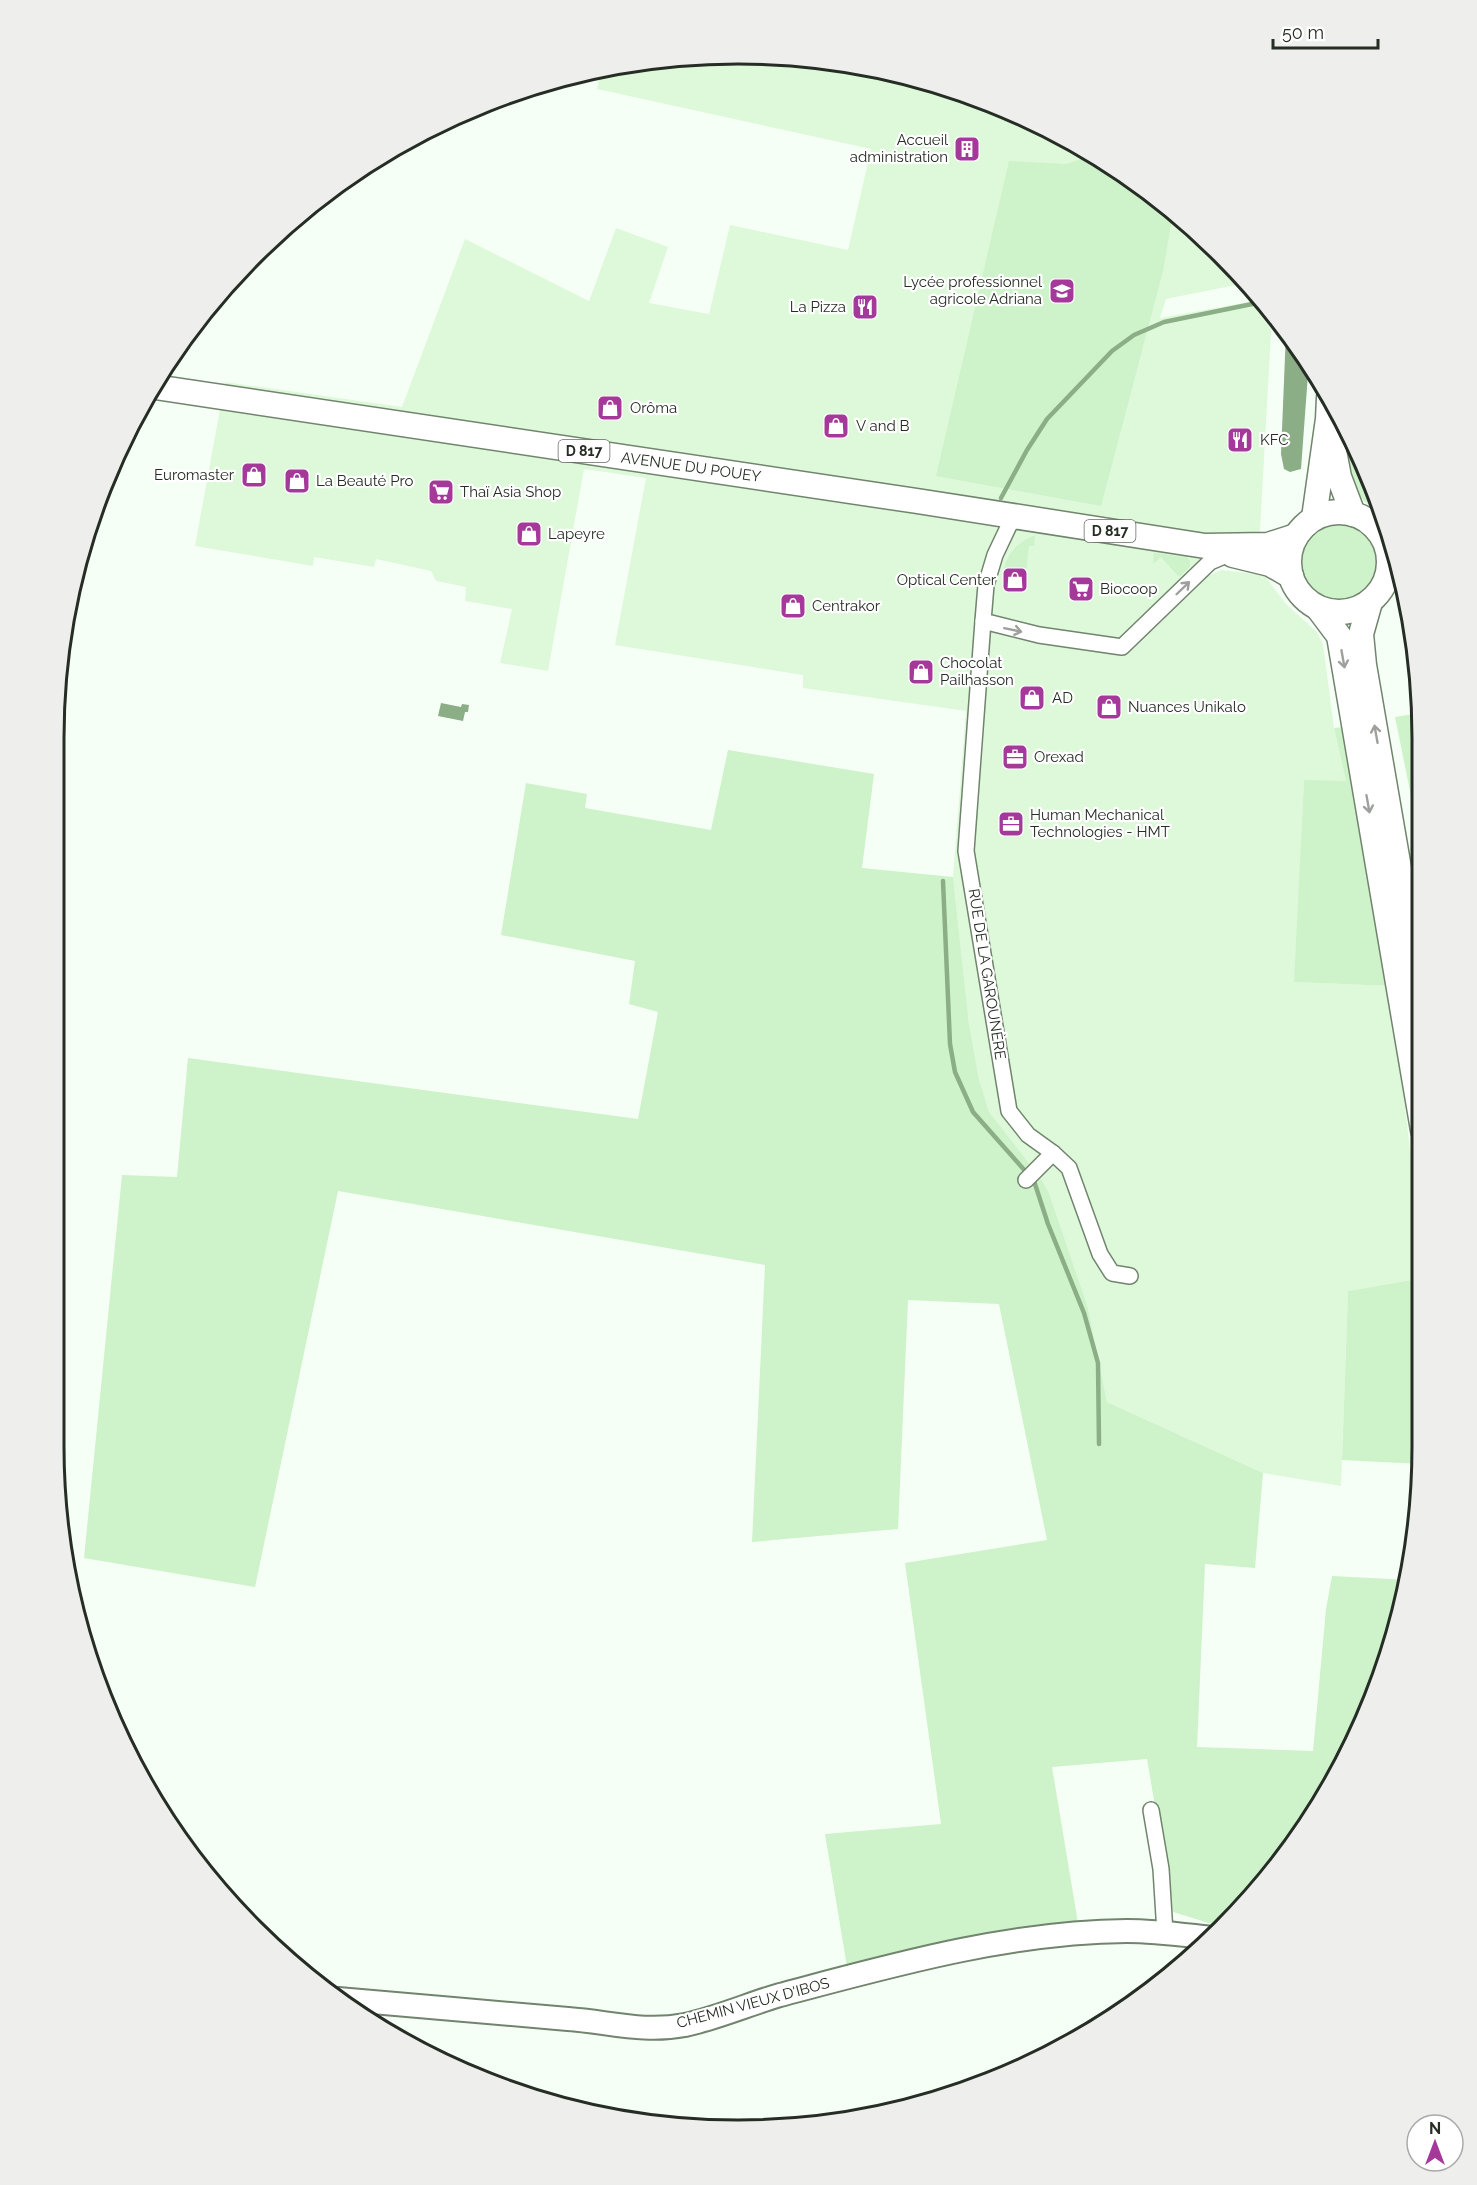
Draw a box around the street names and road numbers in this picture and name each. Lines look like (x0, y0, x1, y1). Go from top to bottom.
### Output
road number: D 817 (558, 440, 610, 462)
street label: AVENUE DU POUEY (620, 448, 762, 486)
road number: D 817 (1084, 520, 1136, 542)
street label: RUE DE LA GAROUNÈRE (965, 887, 1009, 1061)
street label: CHEMIN VIEUX D'IBOS (675, 1974, 831, 2032)

